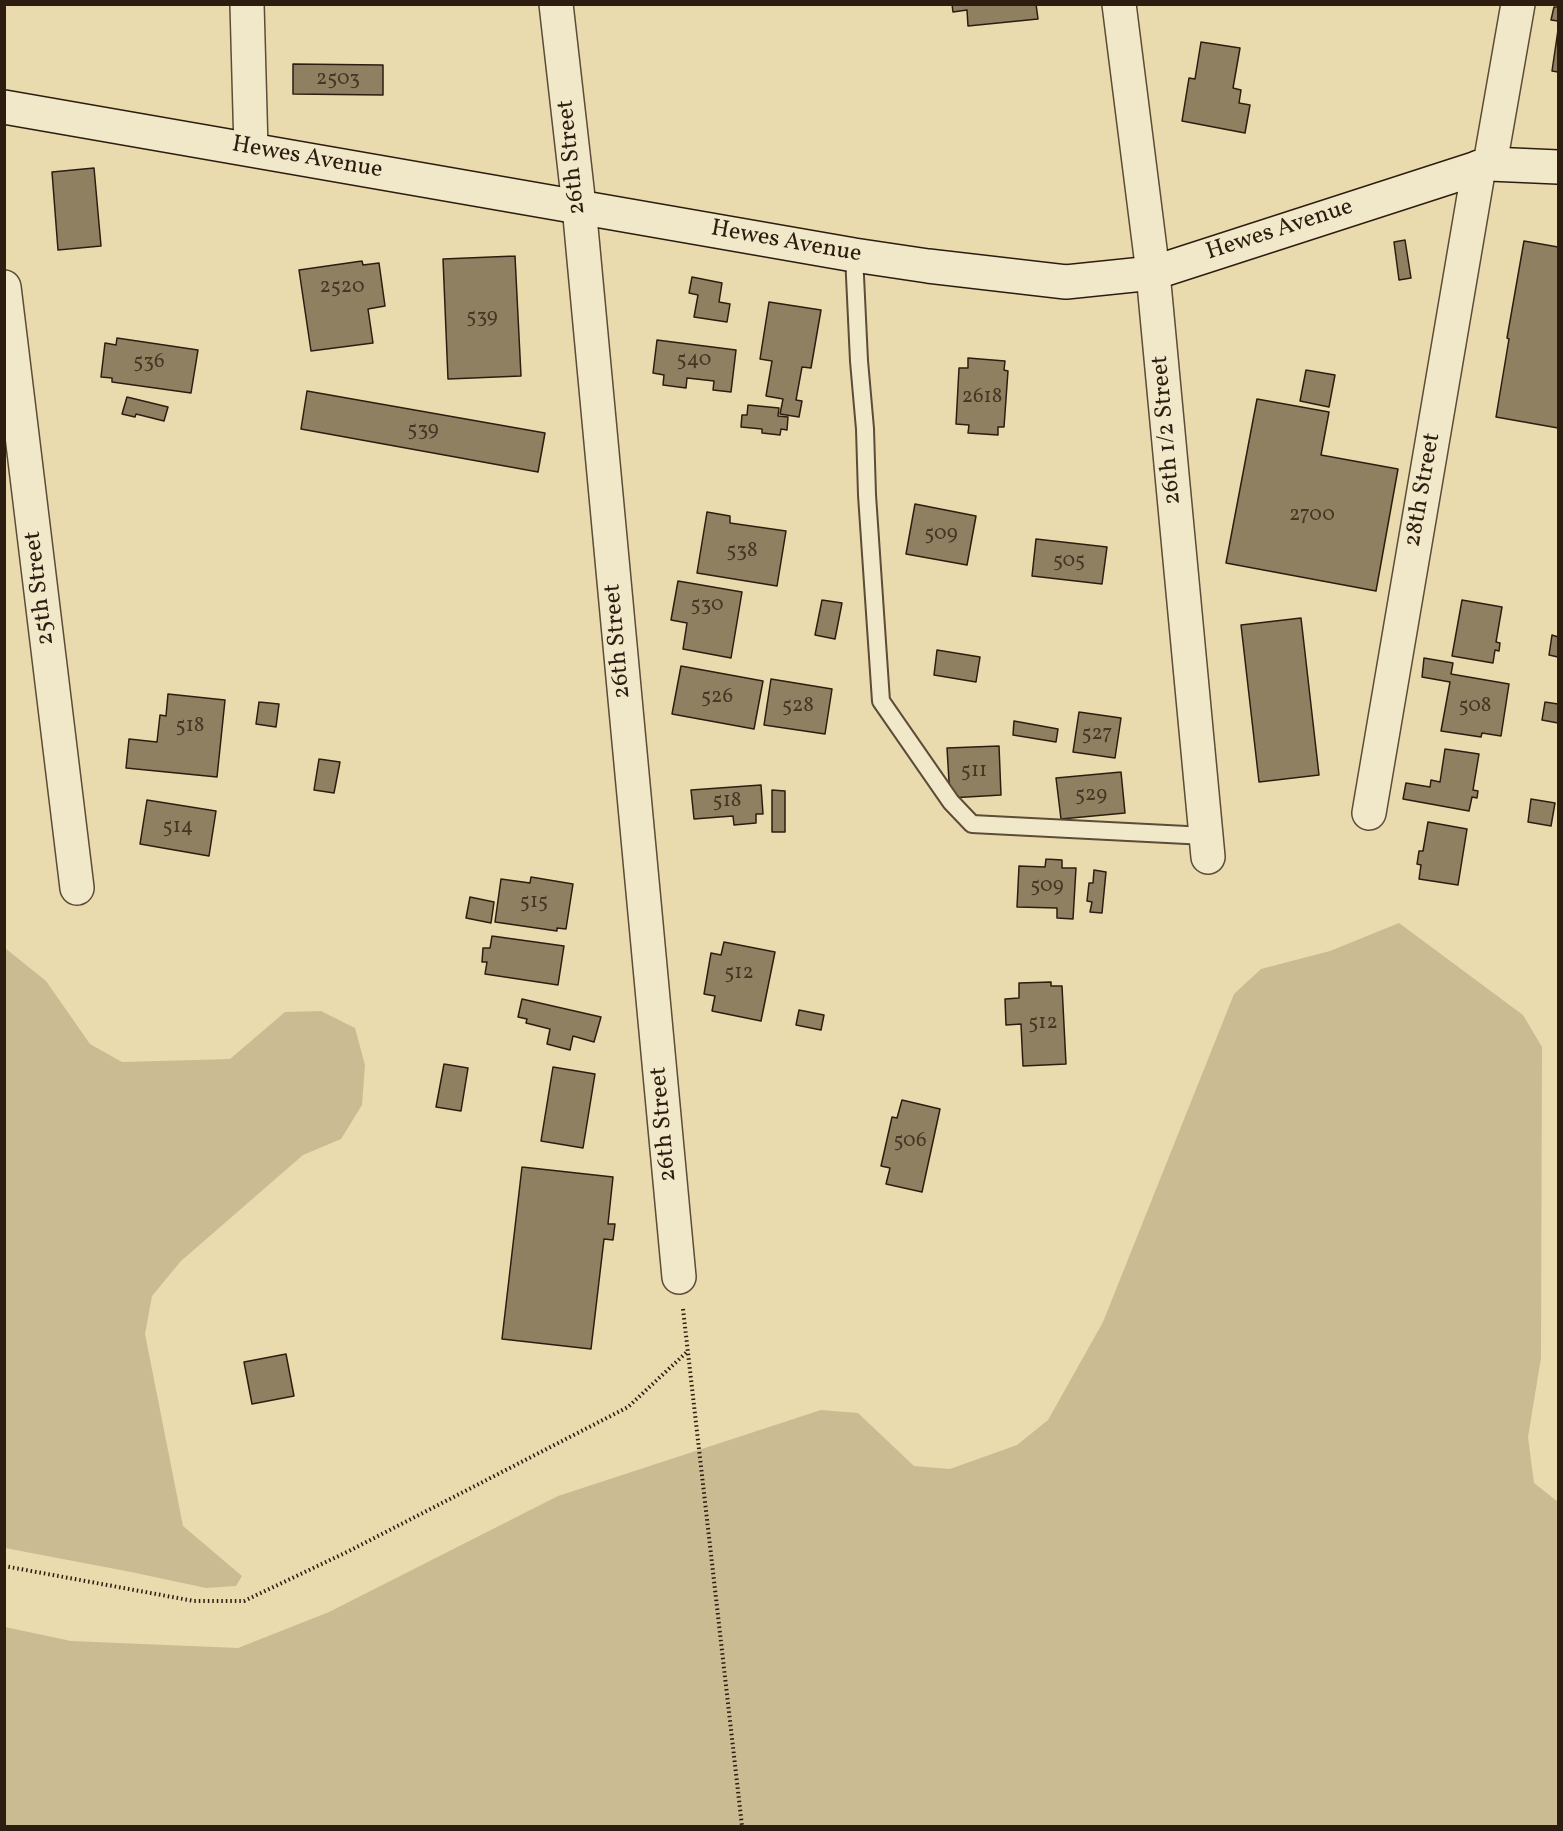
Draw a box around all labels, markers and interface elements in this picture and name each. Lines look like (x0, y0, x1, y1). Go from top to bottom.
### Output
house number: 2503 (316, 67, 360, 93)
street label: 26th Street (553, 98, 593, 216)
street label: Hewes Avenue (229, 132, 385, 186)
street label: Hewes Avenue (1203, 194, 1357, 268)
street label: Hewes Avenue (708, 216, 864, 270)
house number: 2520 (319, 275, 365, 301)
house number: 539 (466, 305, 498, 331)
house number: 540 (677, 348, 711, 374)
house number: 536 (133, 350, 165, 376)
street label: 26th 1/2 Street (1147, 354, 1189, 506)
house number: 2618 (962, 385, 1002, 411)
house number: 539 (407, 418, 439, 444)
street label: 28th Street (1400, 431, 1448, 549)
house number: 2700 (1289, 503, 1335, 529)
house number: 509 (924, 522, 958, 548)
street label: 25th Street (20, 529, 62, 647)
house number: 538 (726, 539, 758, 565)
house number: 505 (1053, 549, 1085, 575)
street label: 26th Street (600, 582, 638, 700)
house number: 530 (690, 593, 724, 619)
house number: 526 (701, 685, 733, 711)
house number: 528 (782, 694, 814, 720)
house number: 508 (1459, 694, 1491, 720)
house number: 518 (176, 714, 204, 740)
house number: 527 (1081, 722, 1113, 748)
house number: 511 (961, 759, 987, 785)
house number: 529 (1075, 783, 1107, 809)
house number: 518 (713, 789, 741, 815)
house number: 514 (163, 815, 193, 841)
house number: 509 (1030, 874, 1064, 900)
house number: 515 (520, 890, 548, 916)
house number: 512 (724, 961, 754, 987)
house number: 512 (1028, 1011, 1058, 1037)
street label: 26th Street (646, 1065, 684, 1183)
house number: 506 (893, 1129, 927, 1155)

